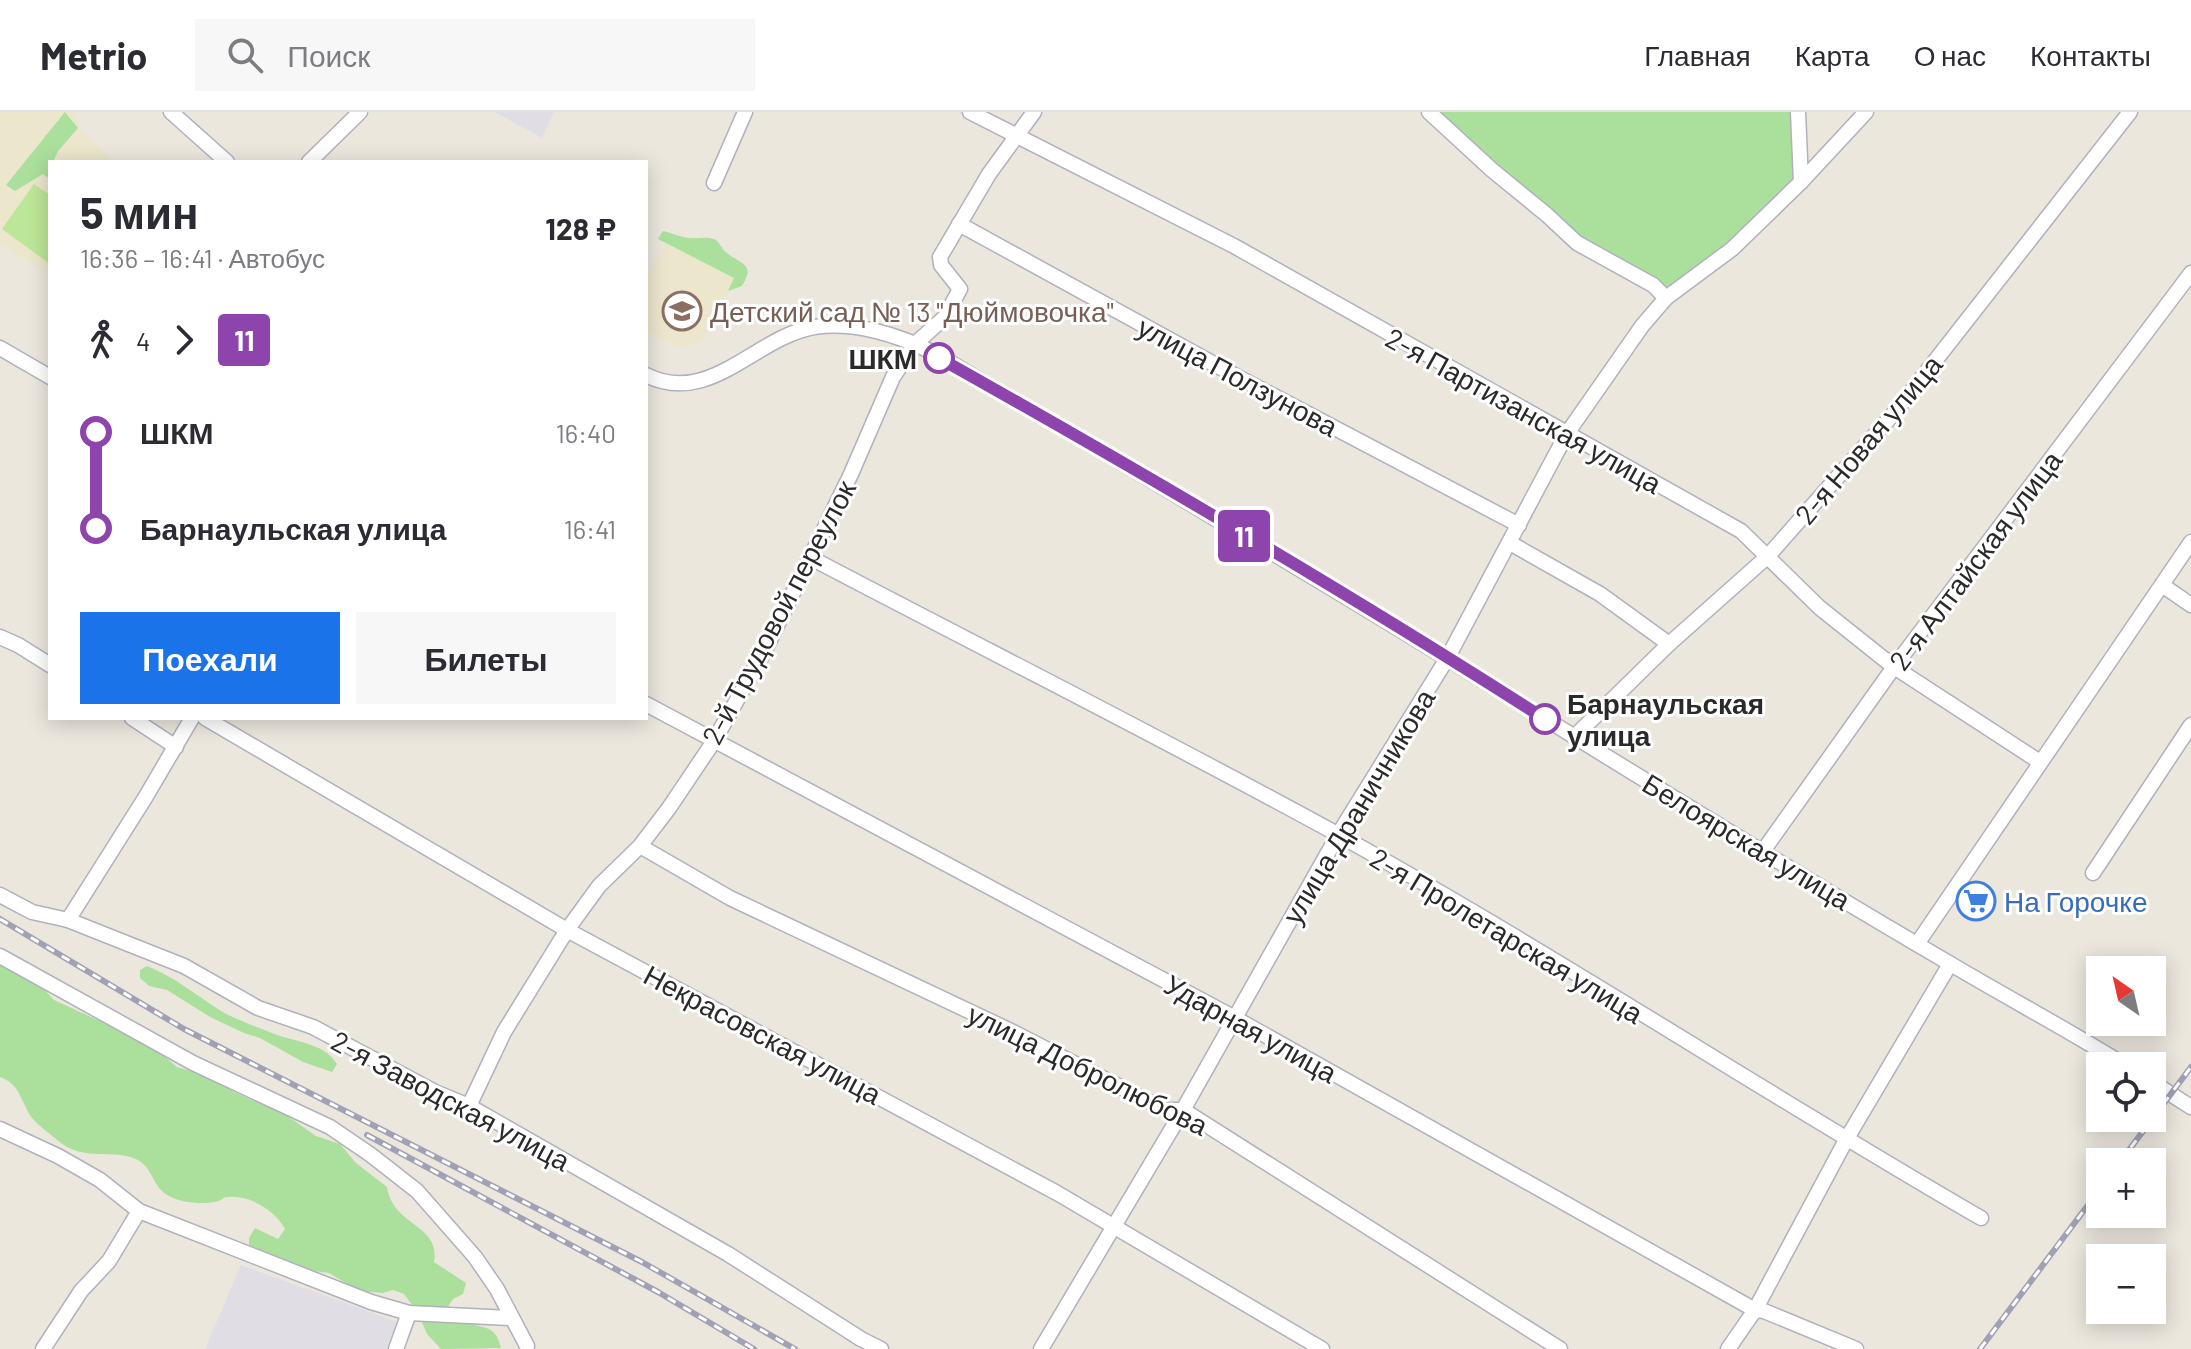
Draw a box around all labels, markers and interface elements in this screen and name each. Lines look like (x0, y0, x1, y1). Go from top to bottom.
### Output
search box (195, 19, 755, 91)
text: Metrio (40, 32, 147, 78)
icon: search (223, 33, 267, 77)
text: Поиск (287, 37, 370, 73)
text: Главная (1644, 38, 1751, 72)
text: Карта (1795, 38, 1870, 72)
text: О нас (1914, 38, 1986, 72)
text: Контакты (2030, 38, 2151, 72)
text: 5 мин (80, 185, 199, 238)
text: 128 ₽ (545, 210, 616, 246)
text: 16:36 – 16:41 · Автобус (80, 242, 325, 273)
school or university icon: Детский сад № 13 "Дюймовочка" (661, 290, 703, 332)
place label: Детский сад № 13 "Дюймовочка" (710, 294, 1114, 328)
street label: улица Ползунова (1132, 309, 1344, 443)
icon: walk (80, 318, 124, 362)
icon: forward (162, 318, 206, 362)
street label: 2-я Партизанская улица (1380, 320, 1668, 500)
text: 11 (234, 323, 254, 357)
text: 4 (136, 325, 150, 356)
place label: ШКМ (848, 341, 917, 375)
marker: ШКМ (924, 343, 954, 373)
street label: 2-я Новая улица (1787, 347, 1949, 531)
text: ШКМ (140, 414, 213, 450)
text: 16:40 (556, 417, 616, 448)
street label: 2-я Алтайская улица (1881, 443, 2069, 676)
street label: 2-й Трудовой переулок (694, 474, 862, 750)
text: Барнаульская улица (140, 510, 446, 546)
line badge: 11 (1208, 510, 1280, 562)
text: 16:41 (564, 513, 616, 544)
text: 11 (1234, 519, 1254, 553)
button: Поехали (80, 612, 340, 704)
button: Билеты (356, 612, 616, 704)
street label: улица Драничникова (1274, 682, 1442, 930)
place label: Барнаульская улица (1567, 686, 1764, 752)
marker: Барнаульская улица (1530, 704, 1560, 734)
street label: Белоярская улица (1637, 766, 1857, 917)
street label: 2-я Пролетарская улица (1364, 840, 1650, 1030)
supermarket icon: На Горочке (1955, 880, 1997, 922)
place label: На Горочке (2004, 884, 2148, 918)
north arrow (2086, 956, 2166, 1036)
map controls (2086, 956, 2166, 1324)
street label: Некрасовская улица (639, 957, 888, 1111)
street label: Ударная улица (1159, 967, 1344, 1090)
street label: улица Добролюбова (962, 996, 1214, 1142)
street label: 2-я Заводская улица (326, 1023, 576, 1177)
button: locate (2086, 1052, 2166, 1132)
button: + (2086, 1148, 2166, 1228)
button: − (2086, 1244, 2166, 1324)

